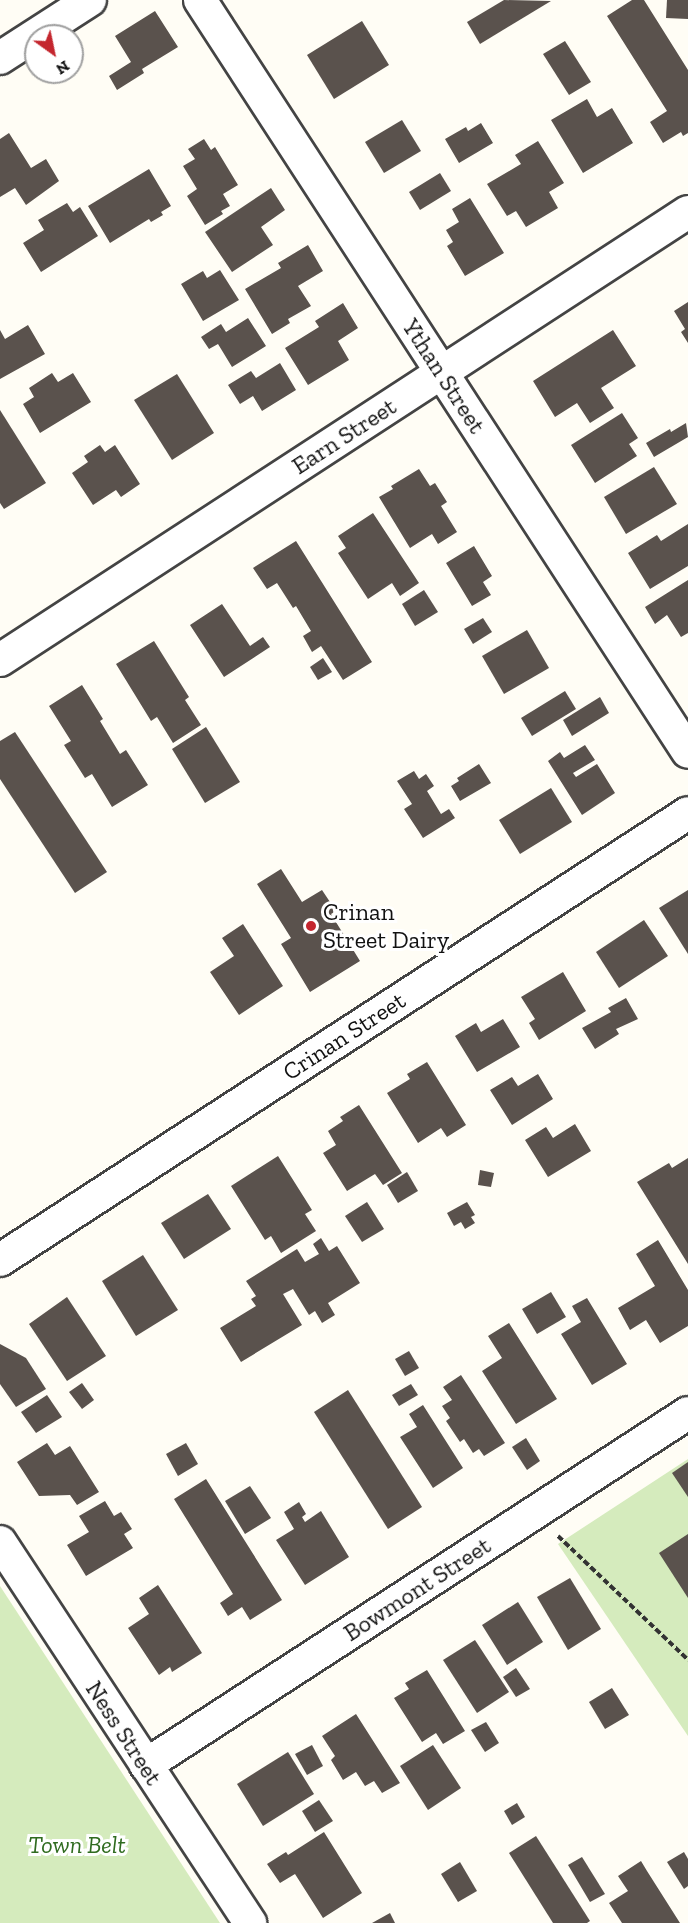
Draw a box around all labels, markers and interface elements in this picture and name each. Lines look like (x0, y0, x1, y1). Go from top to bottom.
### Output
north arrow (24, 24, 84, 84)
text: N (53, 57, 73, 79)
street label: Ythan Street (396, 313, 492, 439)
street label: Earn Street (287, 392, 401, 480)
place label: Crinan Street Dairy (323, 898, 449, 954)
marker: Crinan Street Dairy (304, 919, 318, 933)
street label: Crinan Street (277, 986, 411, 1086)
street label: Bowmont Street (338, 1531, 496, 1647)
street label: Ness Street (80, 1676, 168, 1790)
park label: Town Belt (28, 1831, 126, 1859)

